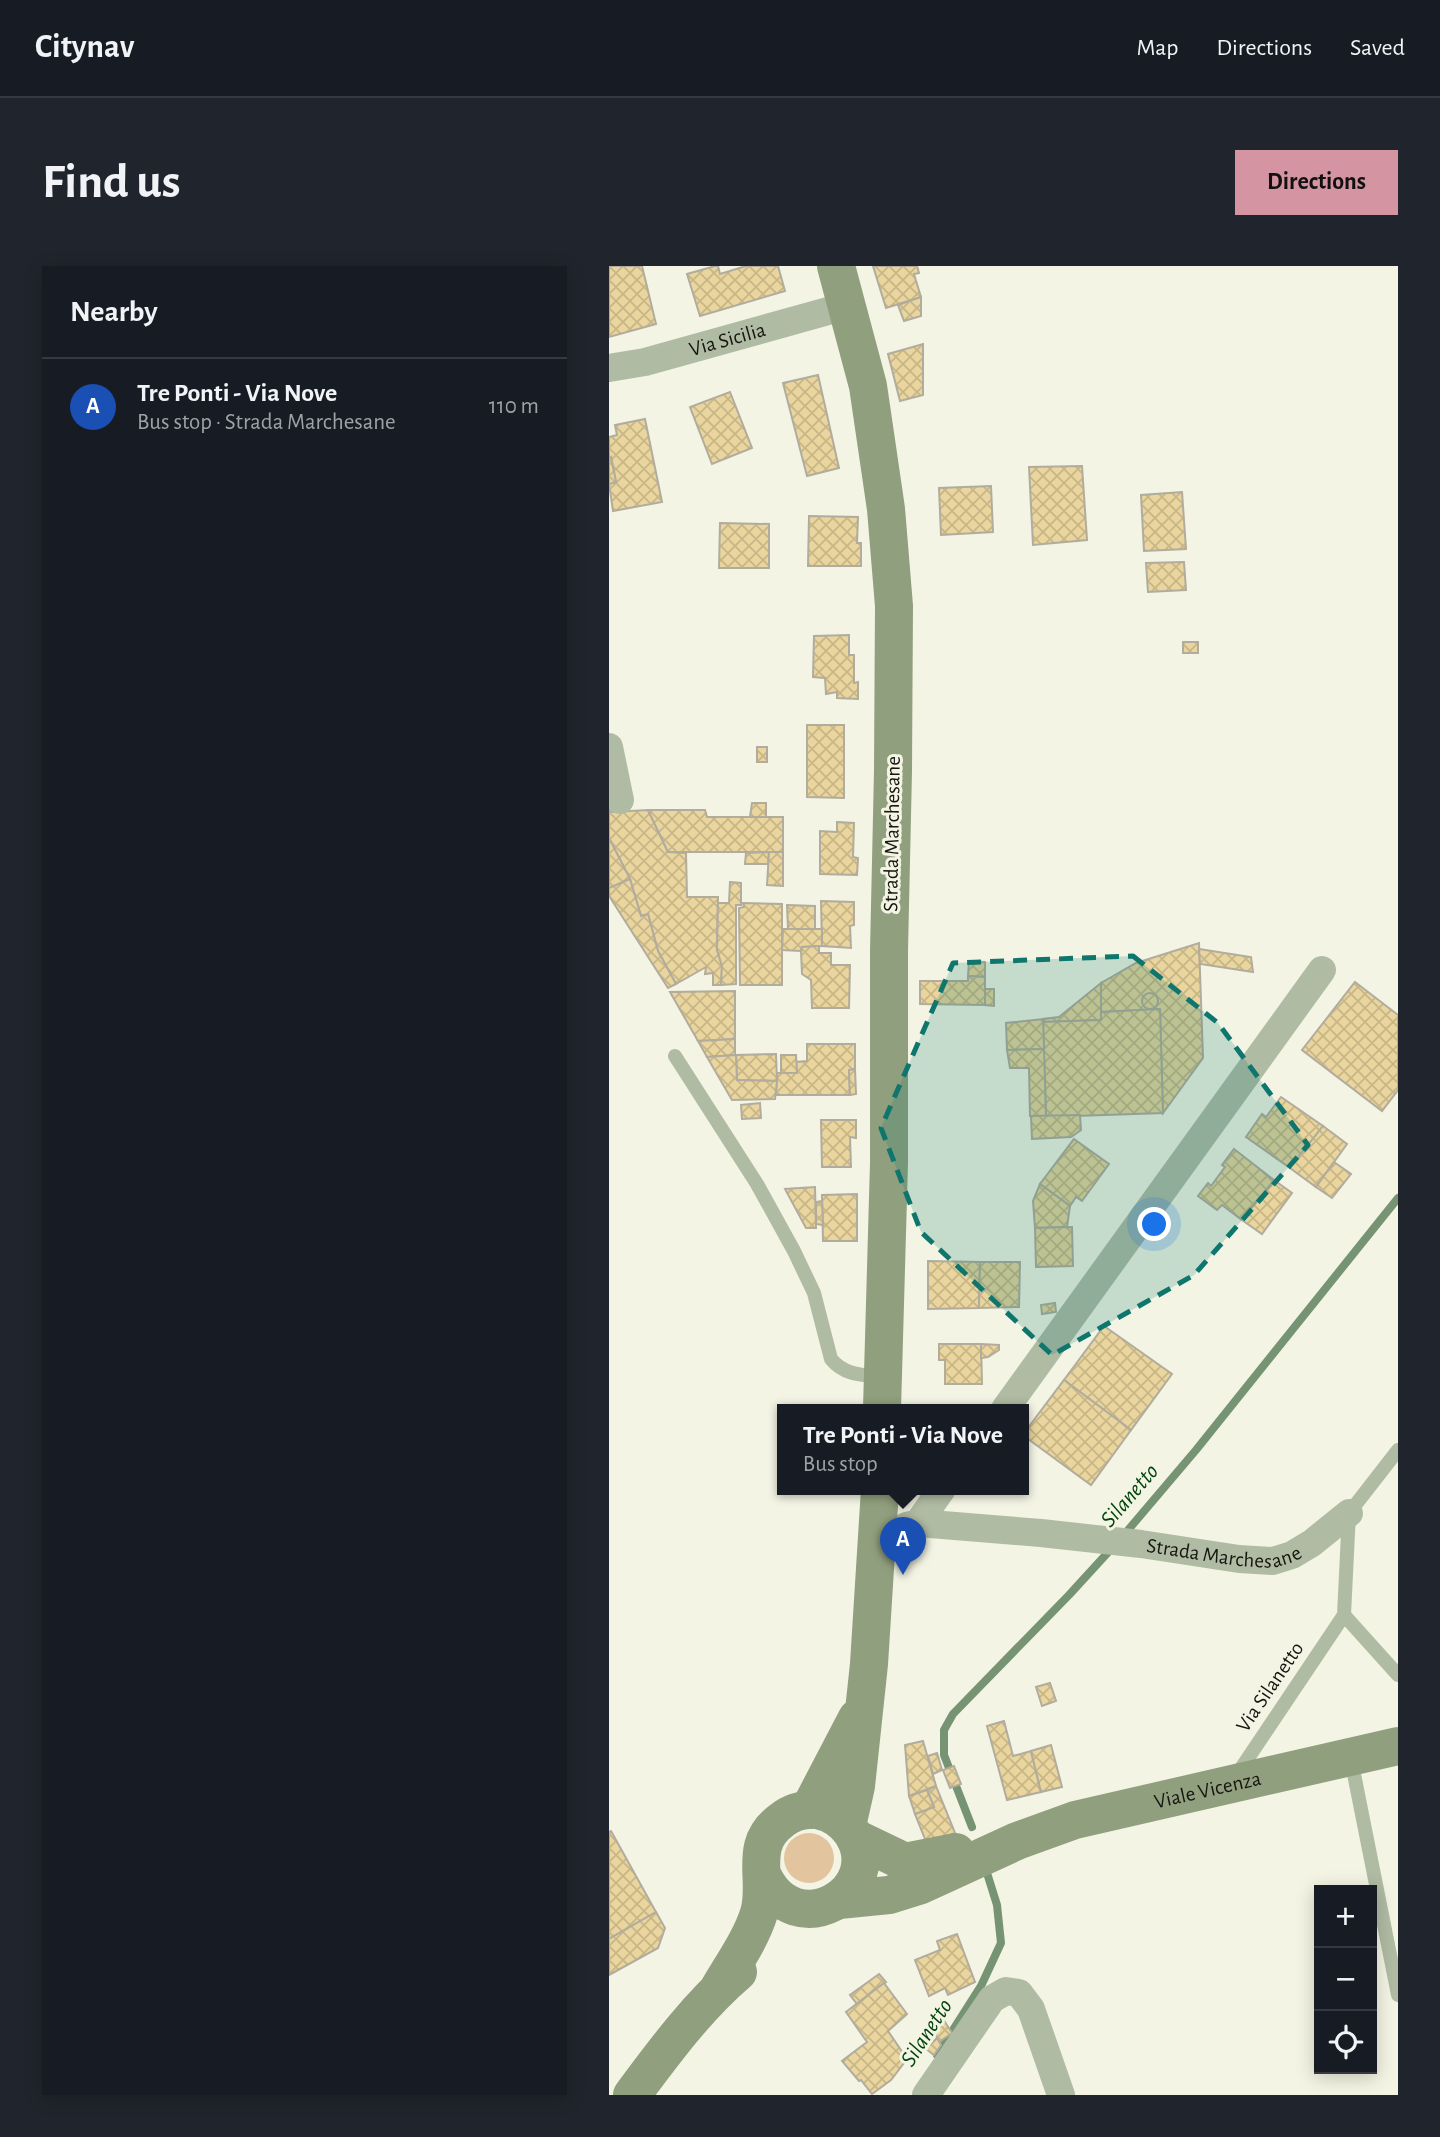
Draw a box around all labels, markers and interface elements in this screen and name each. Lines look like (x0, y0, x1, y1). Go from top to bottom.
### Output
text: Citynav (35, 31, 134, 64)
text: Map (1136, 36, 1178, 60)
text: Directions (1216, 36, 1312, 60)
text: Saved (1350, 36, 1405, 60)
button: Directions (1235, 150, 1398, 215)
text: Find us (42, 158, 181, 207)
text: Nearby (70, 297, 158, 327)
street label: Via Sicilia (687, 318, 768, 360)
text: Tre Ponti - Via Nove (137, 380, 337, 406)
text: A (86, 395, 100, 418)
text: 110 m (489, 395, 539, 418)
text: Bus stop · Strada Marchesane (137, 411, 396, 434)
street label: Strada Marchesane (880, 756, 904, 912)
your location (1137, 1207, 1171, 1241)
popup (777, 1404, 1029, 1495)
text: Tre Ponti - Via Nove (803, 1422, 1003, 1448)
text: Bus stop (803, 1453, 878, 1476)
water label: Silanetto (1097, 1460, 1163, 1532)
pin: A (880, 1517, 926, 1575)
street label: Strada Marchesane (1145, 1535, 1305, 1571)
street label: Via Silanetto (1232, 1638, 1308, 1736)
street label: Viale Vicenza (1152, 1767, 1263, 1812)
map controls (1314, 1885, 1377, 2074)
button: + (1314, 1885, 1377, 1948)
button: − (1314, 1948, 1377, 2011)
water label: Silanetto (897, 1995, 957, 2071)
button: locate (1314, 2011, 1377, 2074)

